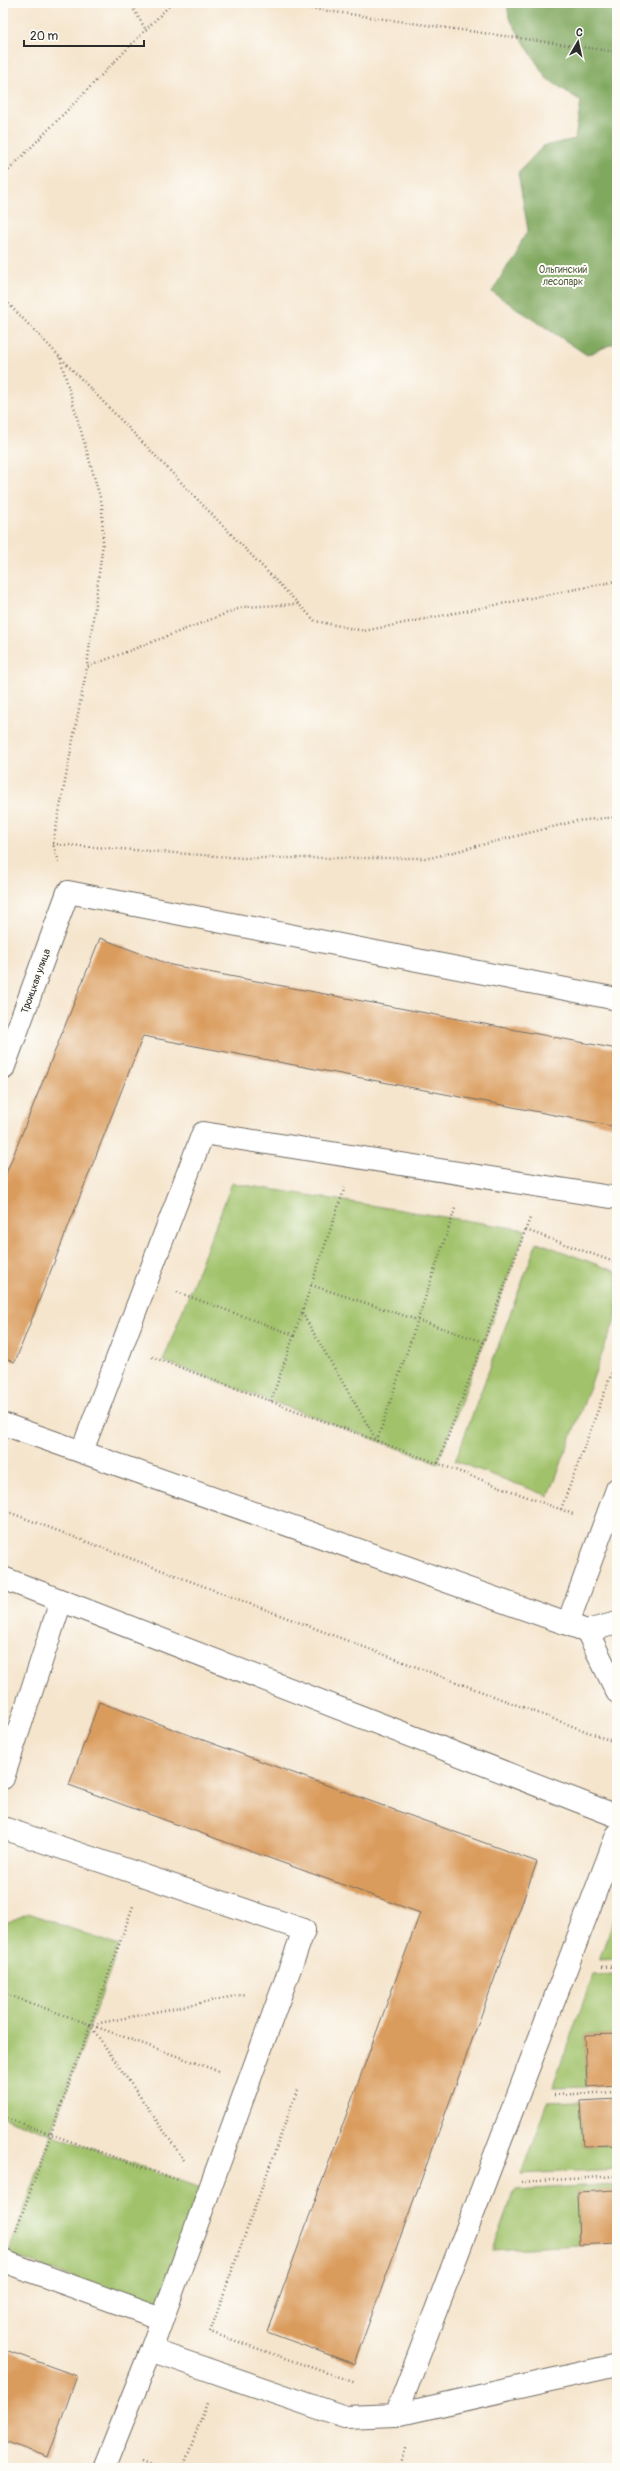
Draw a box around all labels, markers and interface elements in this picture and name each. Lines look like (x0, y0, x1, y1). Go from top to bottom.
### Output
scale bar (24, 22, 144, 48)
north arrow (558, 22, 598, 62)
text: С (575, 26, 584, 40)
text: 20 m (30, 29, 59, 44)
park label: Ольгинский лесопарк (539, 264, 587, 288)
street label: Троицкая улица (19, 947, 53, 1015)

